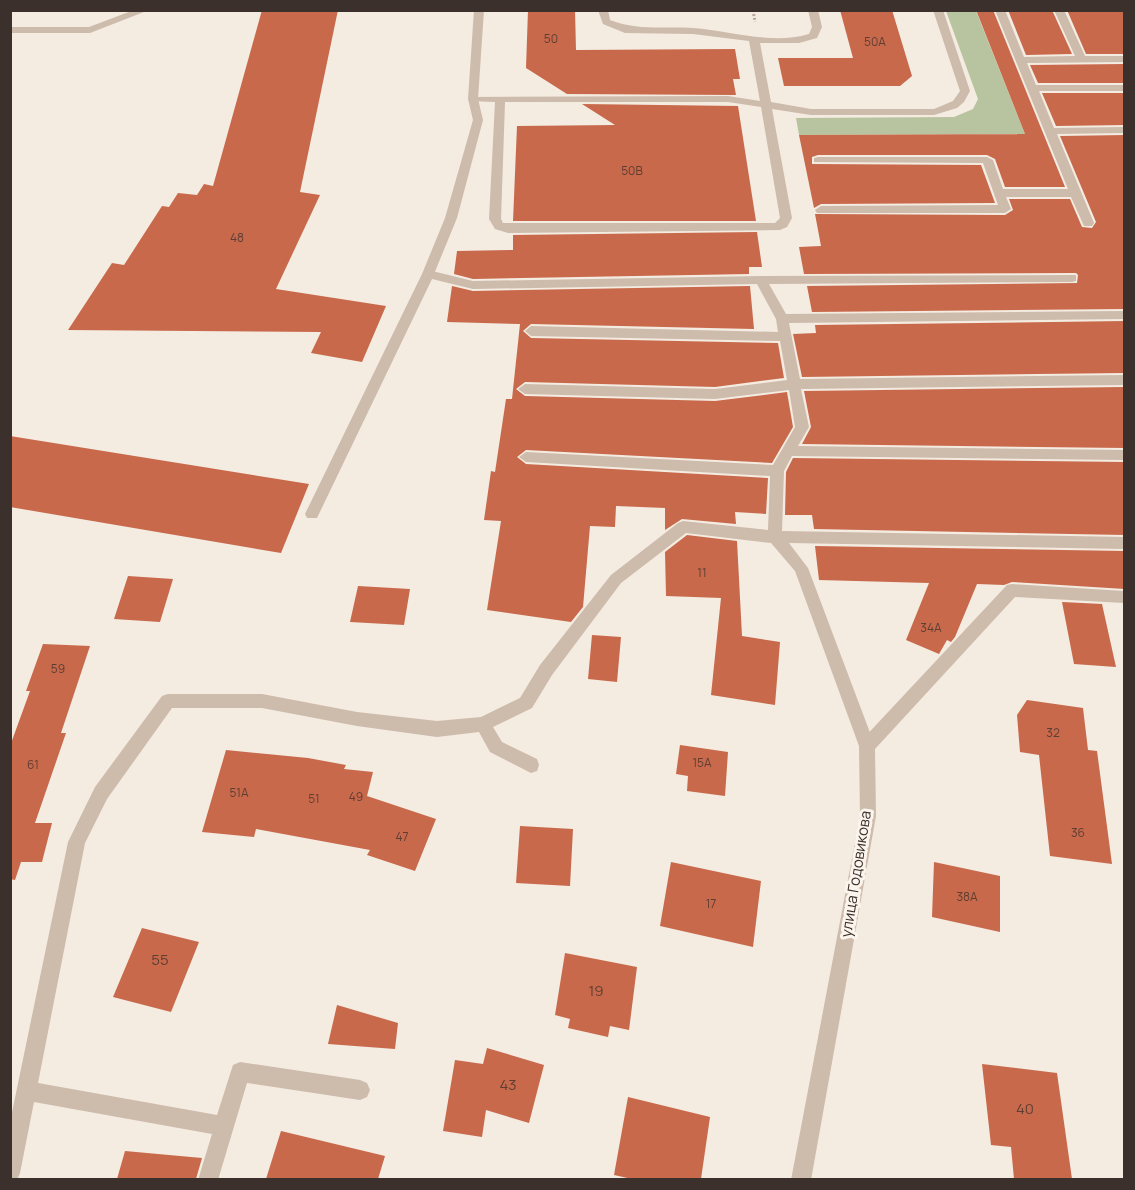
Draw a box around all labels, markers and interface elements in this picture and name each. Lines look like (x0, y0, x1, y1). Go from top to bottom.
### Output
house number: 50 (544, 30, 558, 47)
house number: 50А (864, 33, 886, 50)
house number: 50В (621, 162, 643, 179)
house number: 48 (230, 229, 244, 246)
house number: 11 (697, 564, 707, 581)
house number: 34А (920, 619, 942, 636)
house number: 59 (51, 660, 65, 677)
house number: 32 (1046, 724, 1060, 741)
house number: 15А (692, 754, 712, 771)
house number: 61 (27, 756, 39, 773)
house number: 51А (229, 784, 249, 801)
house number: 49 (349, 788, 363, 805)
house number: 51 (308, 790, 320, 807)
street label: улица Годовикова (835, 809, 876, 939)
house number: 36 (1071, 824, 1085, 841)
house number: 47 (395, 828, 409, 845)
house number: 38А (956, 888, 978, 905)
house number: 17 (706, 895, 716, 912)
house number: 55 (151, 949, 169, 970)
house number: 19 (588, 980, 604, 1001)
house number: 43 (499, 1074, 517, 1095)
house number: 40 (1016, 1098, 1034, 1119)

